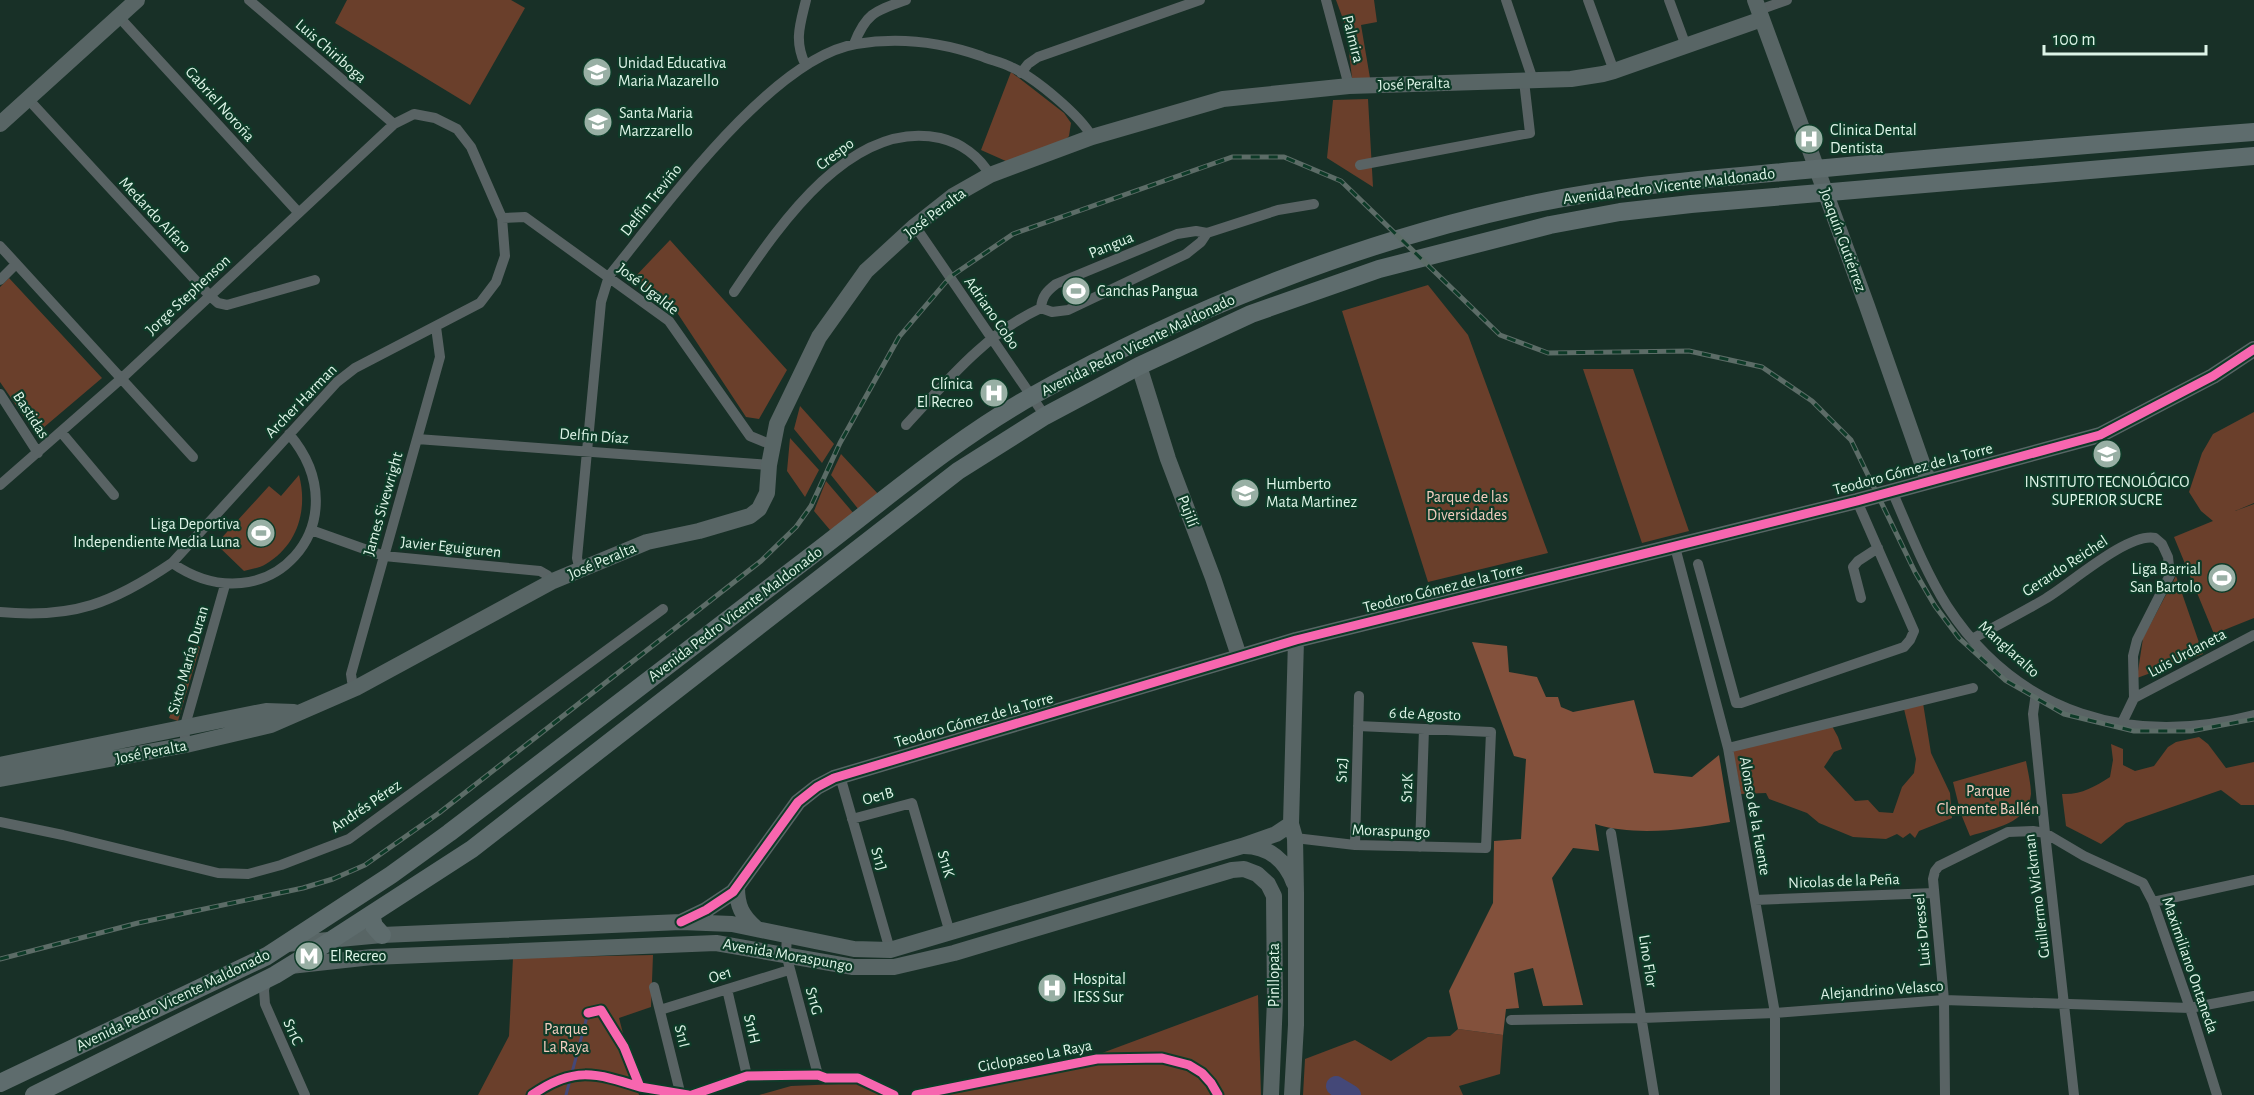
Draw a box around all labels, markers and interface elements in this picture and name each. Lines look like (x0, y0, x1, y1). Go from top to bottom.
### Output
street label: Palmira (1339, 14, 1367, 64)
street label: Luis Chiriboga (293, 16, 369, 86)
scale bar (2044, 18, 2206, 56)
text: 100 m (2053, 31, 2096, 49)
place label: Unidad Educativa Maria Mazarello (618, 55, 726, 89)
school or university icon: Unidad Educativa Maria Mazarello (581, 56, 613, 88)
street label: Gabriel Noroña (182, 63, 258, 145)
street label: José Peralta (1378, 75, 1450, 93)
place label: Santa Maria Marzzarello (619, 105, 693, 139)
school or university icon: Santa Maria Marzzarello (582, 106, 614, 138)
place label: Clinica Dental Dentista (1830, 122, 1917, 156)
hospital icon: Clinica Dental Dentista (1793, 123, 1825, 155)
street label: Crespo (813, 135, 857, 173)
street label: Delfín Treviño (617, 161, 685, 239)
street label: Avenida Pedro Vicente Maldonado (1562, 165, 1776, 207)
street label: Medardo Alfaro (116, 174, 194, 256)
street label: José Peralta (901, 185, 969, 241)
street label: Joaquín Gutiérrez (1817, 186, 1869, 294)
street label: Pangua (1086, 229, 1136, 261)
street label: Jorge Stephenson (143, 252, 233, 338)
street label: José Ugalde (614, 260, 682, 318)
street label: Adriano Cobo (961, 274, 1023, 352)
sports icon: Canchas Pangua (1060, 275, 1092, 307)
place label: Canchas Pangua (1097, 283, 1198, 299)
street label: Avenida Pedro Vicente Maldonado (1039, 291, 1238, 399)
street label: Archer Harman (262, 361, 340, 441)
place label: Clínica El Recreo (917, 376, 973, 410)
hospital icon: Clínica El Recreo (978, 377, 1010, 409)
street label: Bastidas (10, 389, 52, 441)
street label: Delfin Díaz (559, 426, 630, 446)
school or university icon: INSTITUTO TECNOLÓGICO SUPERIOR SUCRE (2091, 438, 2123, 470)
street label: Teodoro Gómez de la Torre (1831, 440, 1995, 498)
street label: James Sivewright (361, 450, 405, 558)
place label: INSTITUTO TECNOLÓGICO SUPERIOR SUCRE (2024, 472, 2190, 508)
place label: Humberto Mata Martinez (1266, 476, 1357, 510)
school or university icon: Humberto Mata Martinez (1229, 477, 1261, 509)
park label: Parque de las Diversidades (1426, 489, 1508, 523)
street label: Pujilí (1174, 493, 1201, 529)
place label: Liga Deportiva Independiente Media Luna (73, 516, 240, 550)
sports icon: Liga Deportiva Independiente Media Luna (245, 517, 277, 549)
street label: Gerardo Reichel (2019, 533, 2111, 599)
street label: Javier Eguiguren (400, 534, 502, 560)
street label: José Peralta (566, 540, 638, 582)
street label: Avenida Pedro Vicente Maldonado (645, 543, 825, 685)
street label: Teodoro Gómez de la Torre (1361, 560, 1525, 616)
place label: Liga Barrial San Bartolo (2130, 561, 2201, 595)
sports icon: Liga Barrial San Bartolo (2206, 562, 2238, 594)
street label: Sixto María Duran (165, 604, 211, 716)
street label: Manglaralto (1975, 618, 2043, 680)
street label: Luis Urdaneta (2145, 626, 2229, 680)
street label: Teodoro Gómez de la Torre (893, 690, 1055, 750)
street label: 6 de Agosto (1389, 705, 1461, 723)
street label: José Peralta (114, 737, 188, 767)
street label: Alonso de la Fuente (1737, 755, 1773, 877)
street label: S12J (1334, 757, 1350, 783)
street label: S12K (1398, 773, 1416, 803)
street label: Andrés Pérez (328, 777, 404, 835)
park label: Parque Clemente Ballén (1937, 783, 2039, 817)
street label: Oe1B (861, 784, 895, 808)
street label: Moraspungo (1352, 822, 1431, 840)
street label: Guillermo Wickman (2021, 833, 2053, 959)
street label: S11J (868, 845, 890, 873)
street label: S11K (935, 849, 958, 880)
street label: Nicolas de la Peña (1788, 871, 1900, 891)
street label: Luis Dressel (1911, 893, 1933, 967)
street label: Maximiliano Ontaneda (2159, 895, 2221, 1035)
street label: Lino Flor (1636, 934, 1660, 989)
street label: Avenida Moraspungo (722, 936, 854, 974)
metro station icon: El Recreo (293, 940, 325, 972)
street label: Pinllopata (1266, 943, 1282, 1007)
street label: Avenida Pedro Vicente Maldonado (74, 946, 273, 1054)
place label: El Recreo (330, 948, 387, 964)
street label: Oe1 (707, 964, 733, 986)
place label: Hospital IESS Sur (1073, 971, 1126, 1005)
hospital icon: Hospital IESS Sur (1036, 972, 1068, 1004)
street label: Alejandrino Velasco (1820, 978, 1944, 1003)
street label: S11G (803, 985, 825, 1017)
street label: S11H (741, 1013, 763, 1045)
street label: S11C (280, 1016, 306, 1048)
park label: Parque La Raya (543, 1021, 589, 1056)
street label: S11I (671, 1023, 693, 1049)
street label: Ciclopaseo La Raya (977, 1037, 1094, 1076)

